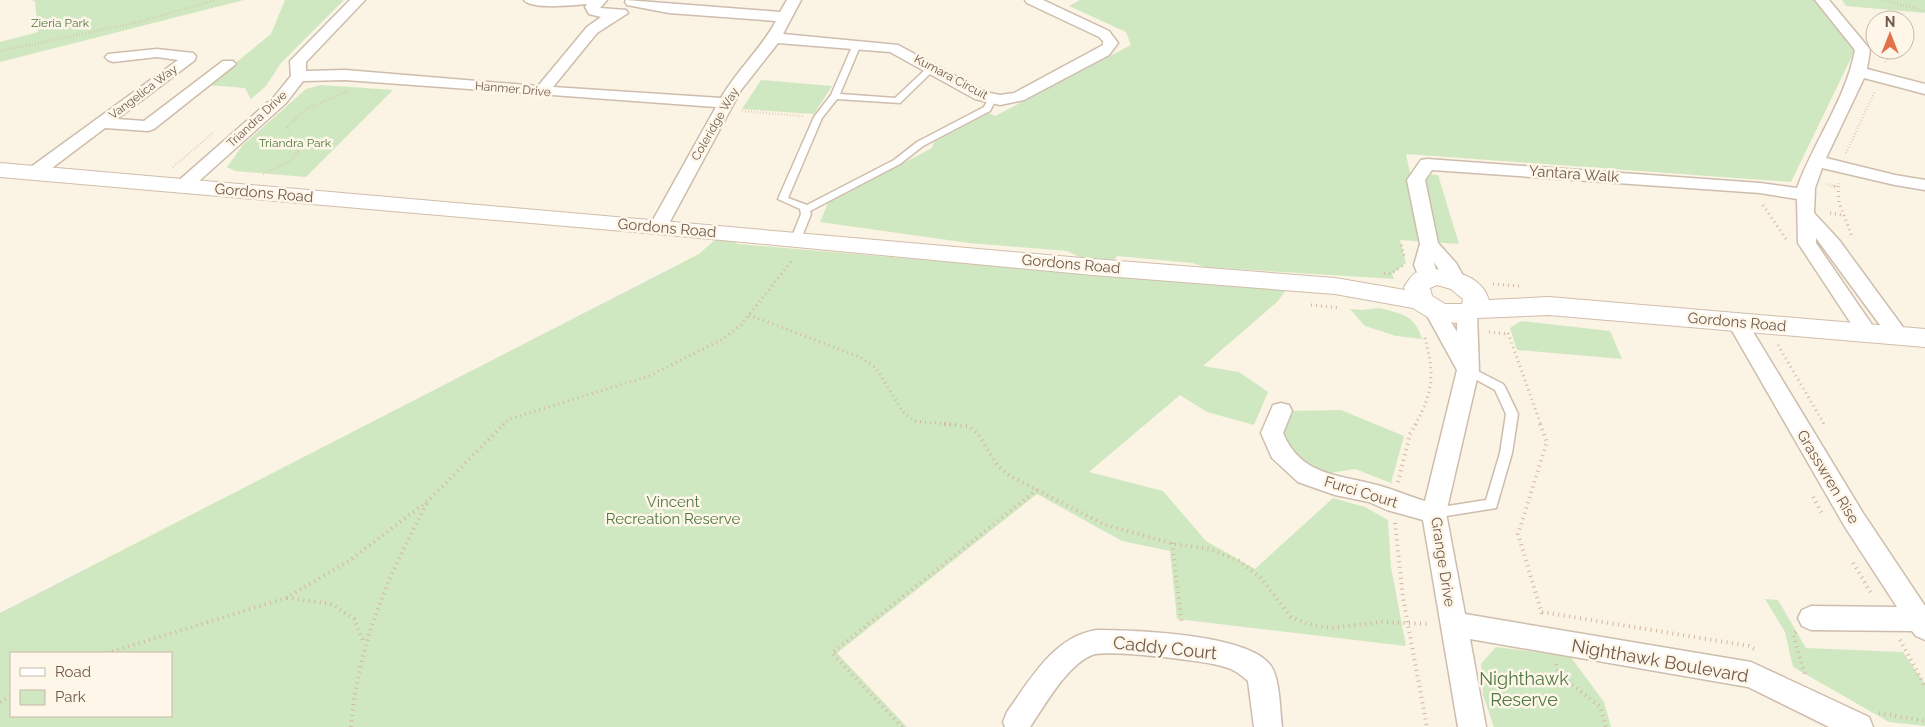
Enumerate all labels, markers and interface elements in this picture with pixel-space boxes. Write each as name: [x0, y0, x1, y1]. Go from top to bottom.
north arrow: [1865, 10, 1915, 60]
text: N: [1885, 14, 1895, 30]
park label: Zieria Park: [31, 16, 90, 30]
street label: Kumara Circuit: [912, 52, 990, 102]
street label: Vangelica Way: [106, 61, 180, 122]
street label: Hanmer Drive: [475, 79, 551, 99]
street label: Coleridge Way: [688, 85, 742, 163]
street label: Triandra Drive: [224, 88, 290, 150]
park label: Triandra Park: [259, 136, 332, 150]
street label: Yantara Walk: [1528, 162, 1620, 186]
street label: Gordons Road: [214, 180, 314, 206]
street label: Gordons Road: [617, 215, 717, 241]
street label: Gordons Road: [1021, 251, 1121, 277]
street label: Gordons Road: [1687, 309, 1787, 335]
street label: Grasswren Rise: [1793, 427, 1863, 527]
street label: Furci Court: [1322, 472, 1400, 512]
park label: Vincent Recreation Reserve: [606, 493, 740, 528]
street label: Grange Drive: [1427, 516, 1459, 608]
street label: Caddy Court: [1112, 632, 1218, 663]
street label: Nighthawk Boulevard: [1570, 635, 1750, 686]
legend: [10, 652, 172, 717]
text: Road: [55, 663, 91, 681]
park label: Nighthawk Reserve: [1479, 668, 1569, 710]
text: Park: [55, 688, 86, 706]

